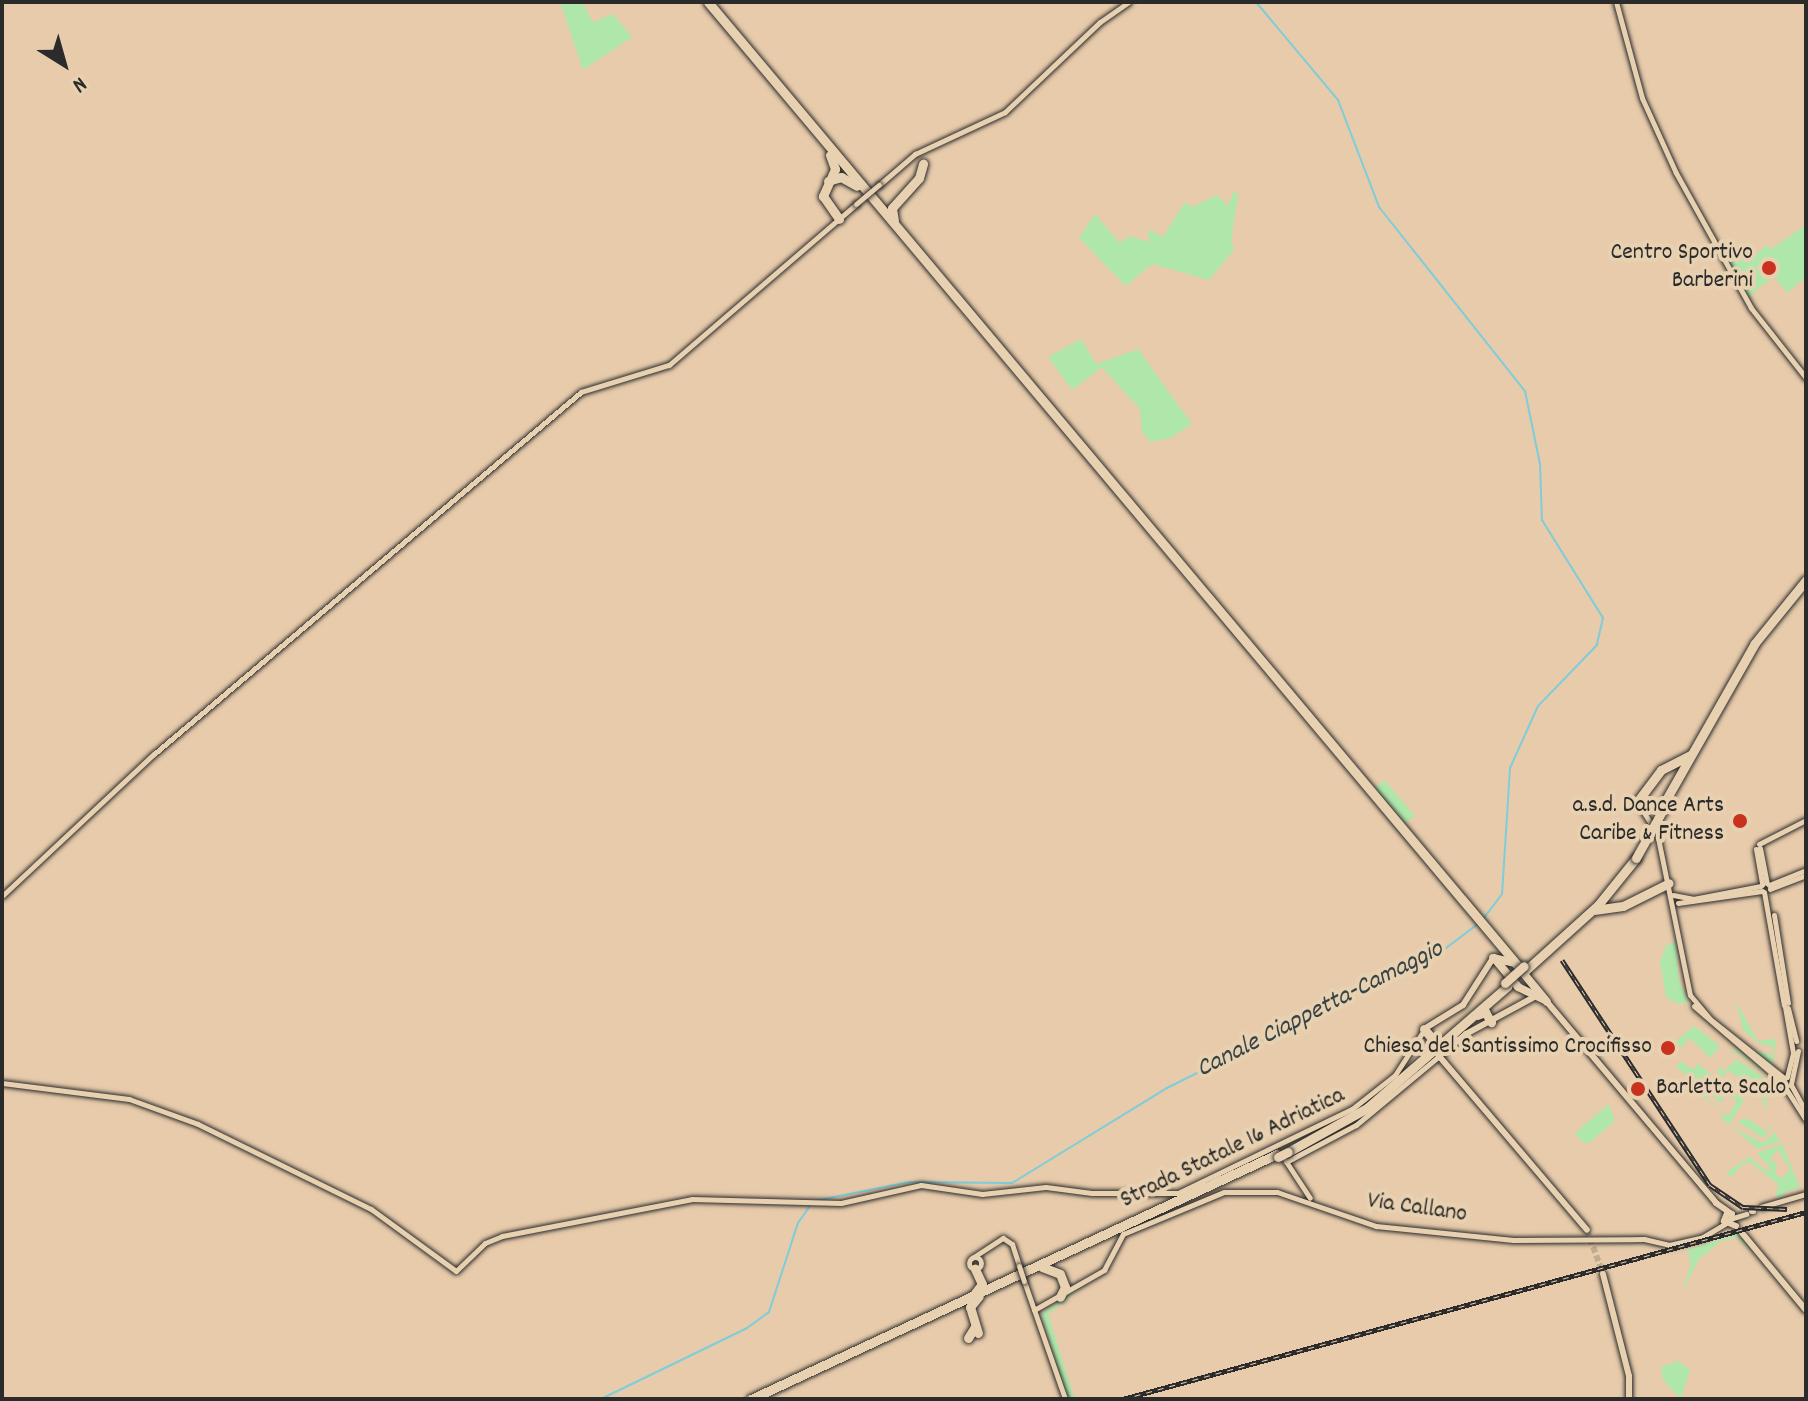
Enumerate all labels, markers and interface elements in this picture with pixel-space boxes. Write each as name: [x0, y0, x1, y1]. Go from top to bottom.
north arrow: [24, 24, 104, 104]
text: N: [65, 68, 92, 99]
place label: Centro Sportivo Barberini: [1610, 240, 1753, 296]
marker: Centro Sportivo Barberini: [1760, 259, 1778, 277]
place label: a.s.d. Dance Arts Caribe & Fitness: [1573, 793, 1724, 849]
marker: a.s.d. Dance Arts Caribe & Fitness: [1731, 812, 1749, 830]
water label: Canale Ciappetta-Camaggio: [1192, 934, 1448, 1086]
place label: Chiesa del Santissimo Crocifisso: [1363, 1034, 1652, 1062]
marker: Chiesa del Santissimo Crocifisso: [1659, 1039, 1677, 1057]
place label: Barletta Scalo: [1656, 1075, 1786, 1103]
marker: Barletta Scalo: [1627, 1078, 1649, 1100]
street label: Strada Statale 16 Adriatica: [1116, 1082, 1350, 1216]
street label: Via Callano: [1365, 1188, 1469, 1230]

